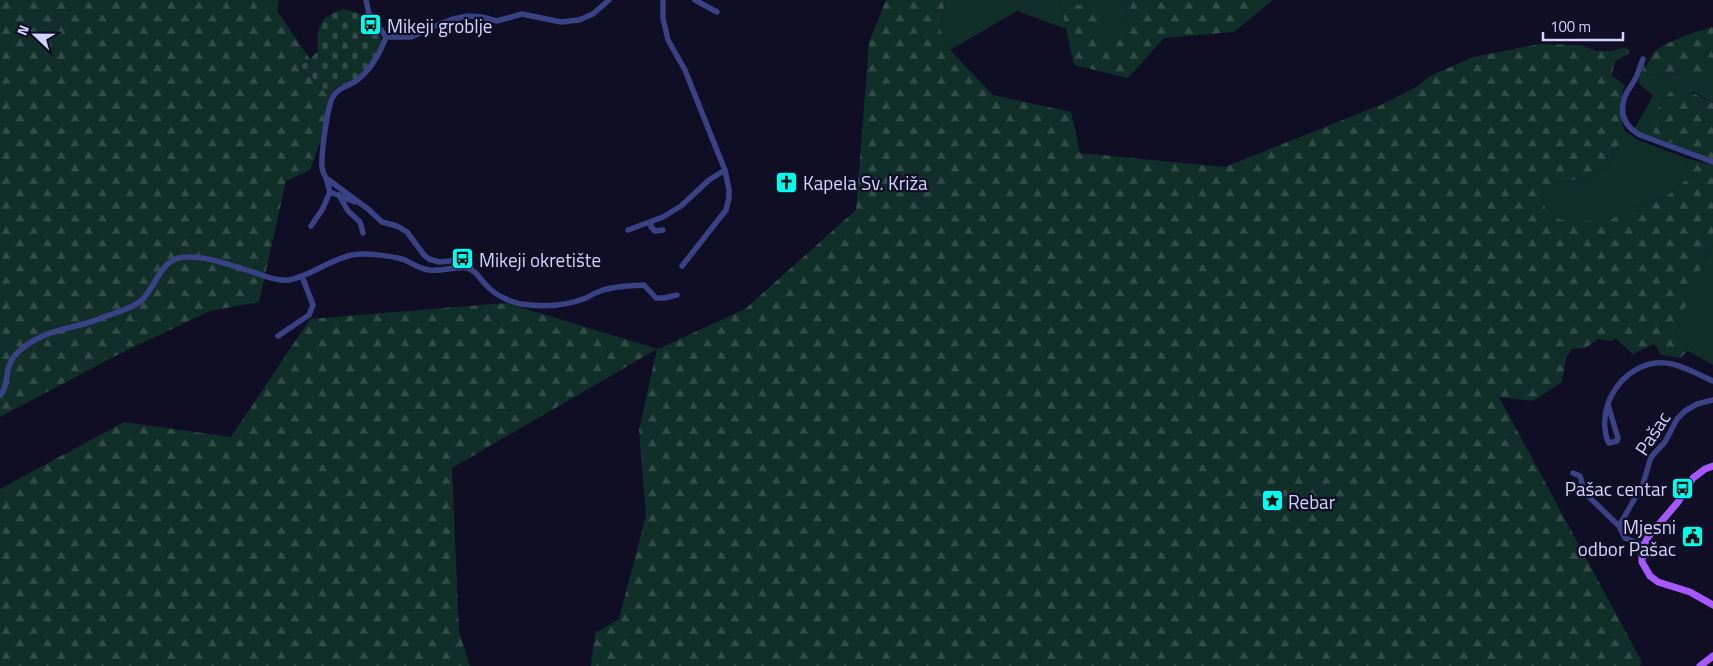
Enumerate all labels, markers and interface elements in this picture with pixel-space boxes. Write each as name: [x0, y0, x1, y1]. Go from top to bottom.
north arrow: [10, 10, 60, 60]
scale bar: [1543, 10, 1623, 42]
place label: Mikeji groblje: [387, 11, 492, 40]
bus stop icon: Mikeji groblje: [359, 13, 383, 37]
text: 100 m: [1550, 15, 1591, 38]
text: N: [11, 22, 34, 38]
place label: Kapela Sv. Križa: [803, 168, 928, 197]
church icon: Kapela Sv. Križa: [775, 170, 799, 194]
place label: Mikeji okretište: [479, 245, 601, 274]
bus stop icon: Mikeji okretište: [451, 247, 475, 271]
street label: Pašac: [1627, 405, 1677, 461]
place label: Pašac centar: [1565, 474, 1667, 503]
bus stop icon: Pašac centar: [1671, 476, 1695, 500]
place label: Rebar: [1288, 487, 1336, 516]
place icon: Rebar: [1260, 489, 1284, 513]
place label: Mjesni odbor Pašac: [1578, 512, 1676, 563]
public building icon: Mjesni odbor Pašac: [1680, 525, 1704, 549]

